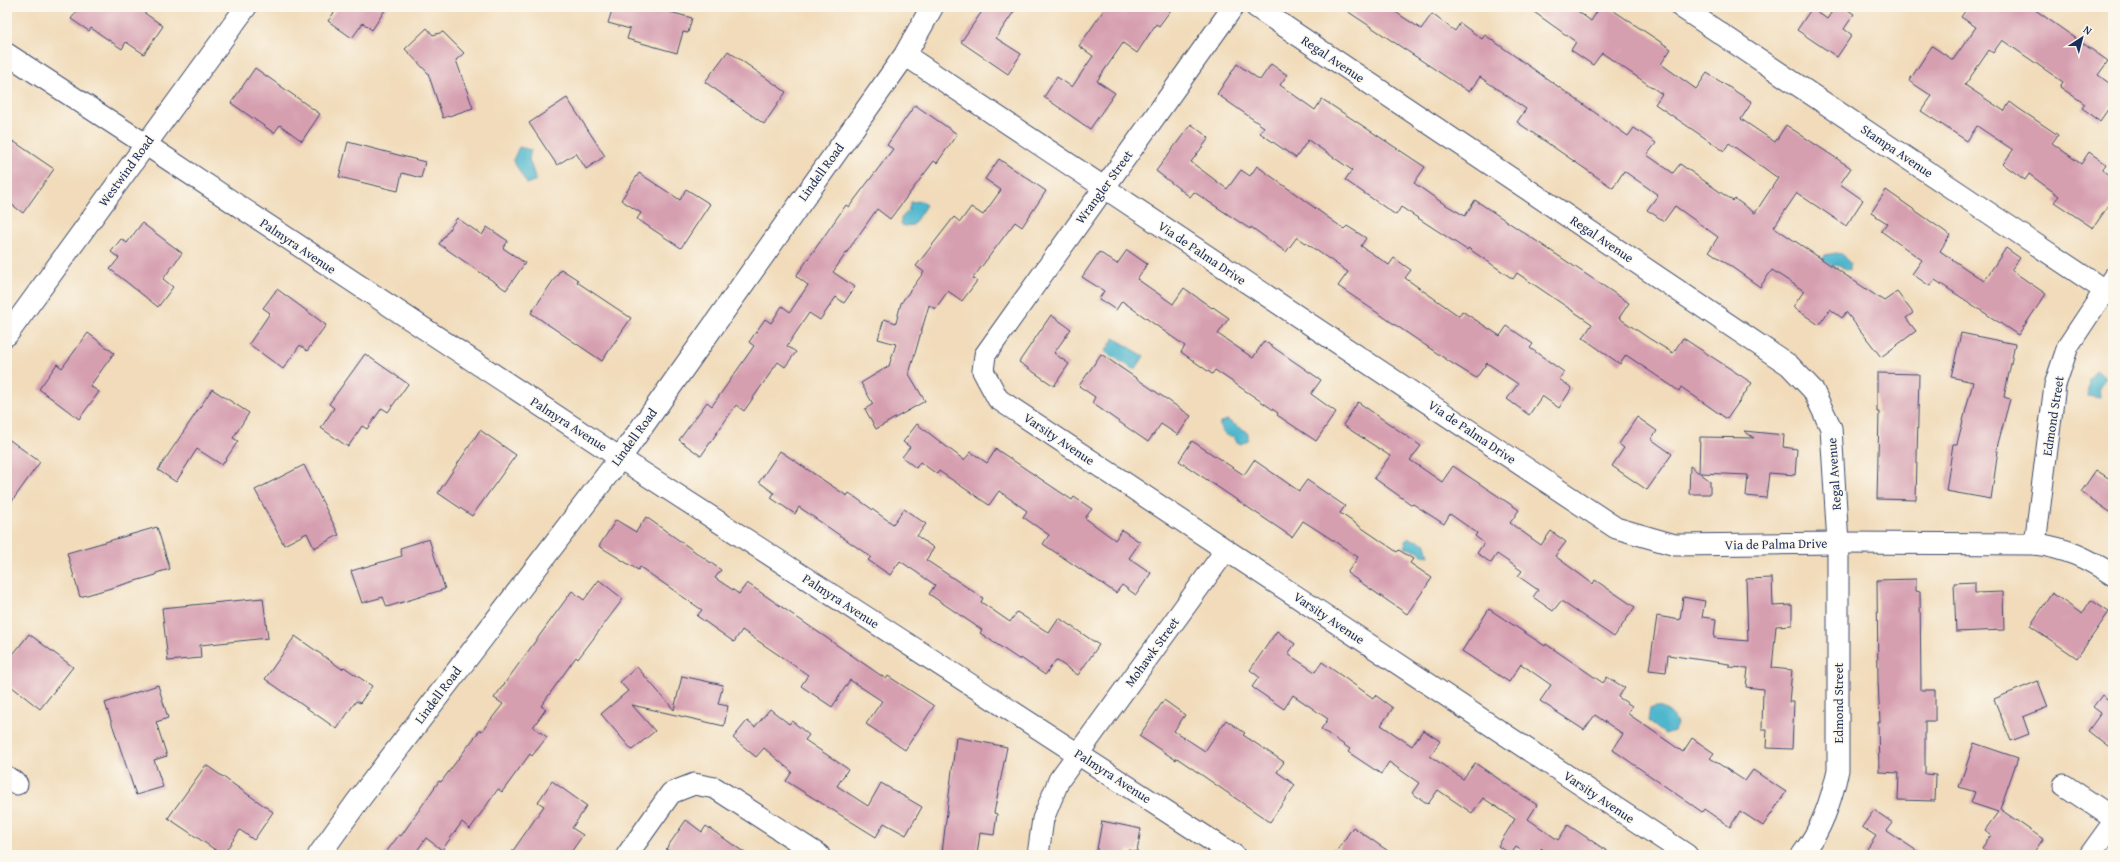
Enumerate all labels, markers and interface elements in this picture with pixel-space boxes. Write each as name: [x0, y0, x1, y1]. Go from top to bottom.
north arrow: [2062, 18, 2102, 58]
text: N: [2080, 21, 2096, 39]
street label: Regal Avenue: [1298, 31, 1368, 87]
street label: Stampa Avenue: [1857, 120, 1937, 182]
street label: Westwind Road: [94, 132, 158, 210]
street label: Lindell Road: [793, 139, 849, 205]
street label: Wrangler Street: [1071, 146, 1138, 228]
street label: Regal Avenue: [1567, 211, 1637, 267]
street label: Palmyra Avenue: [256, 214, 340, 278]
street label: Via de Palma Drive: [1154, 216, 1250, 290]
street label: Edmond Street: [2037, 374, 2069, 457]
street label: Palmyra Avenue: [527, 392, 611, 456]
street label: Via de Palma Drive: [1424, 395, 1520, 469]
street label: Lindell Road: [606, 404, 662, 470]
street label: Varsity Avenue: [1020, 408, 1098, 470]
street label: Regal Avenue: [1822, 437, 1846, 511]
street label: Via de Palma Drive: [1725, 534, 1827, 554]
street label: Palmyra Avenue: [799, 569, 883, 633]
street label: Varsity Avenue: [1290, 587, 1368, 649]
street label: Mohawk Street: [1120, 613, 1184, 691]
street label: Lindell Road: [410, 662, 466, 728]
street label: Edmond Street: [1829, 662, 1848, 743]
street label: Palmyra Avenue: [1071, 744, 1155, 808]
street label: Varsity Avenue: [1560, 766, 1638, 828]

